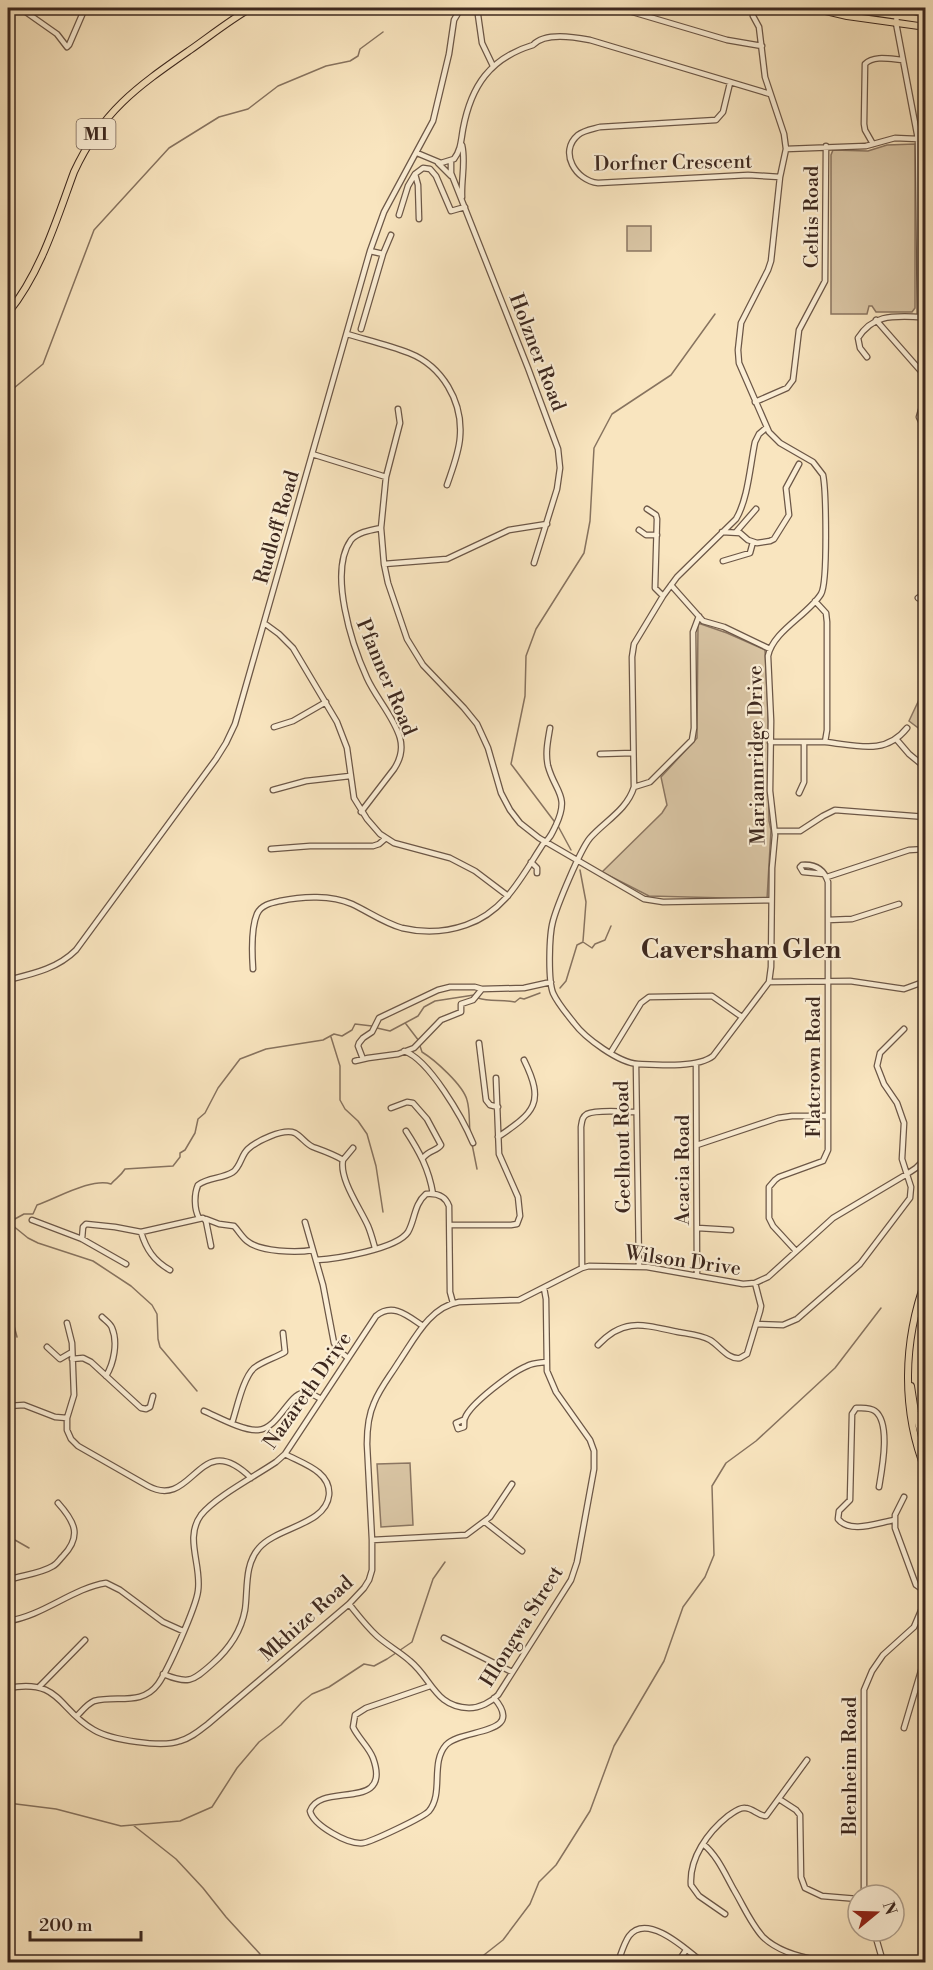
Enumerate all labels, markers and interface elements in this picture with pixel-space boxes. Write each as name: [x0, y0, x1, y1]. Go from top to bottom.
road number: M1: [76, 119, 116, 149]
street label: Dorfner Crescent: [594, 150, 752, 177]
street label: Celtis Road: [800, 165, 825, 268]
street label: Holzner Road: [503, 290, 571, 415]
street label: Rudloff Road: [249, 467, 306, 587]
street label: Pfanner Road: [350, 616, 422, 740]
street label: Mariannridge Drive: [743, 665, 772, 845]
district label: Caversham Glen: [641, 934, 841, 966]
street label: Flatcrown Road: [802, 996, 827, 1138]
street label: Geelhout Road: [610, 1080, 637, 1214]
street label: Acacia Road: [671, 1114, 696, 1226]
street label: Wilson Drive: [622, 1241, 742, 1282]
street label: Nazareth Drive: [259, 1327, 358, 1454]
street label: Hlongwa Street: [475, 1562, 569, 1692]
street label: Mkhize Road: [255, 1570, 359, 1667]
street label: Blenheim Road: [838, 1696, 863, 1836]
north arrow: [846, 1883, 906, 1943]
text: N: [878, 1899, 901, 1918]
scale bar: [30, 1904, 141, 1942]
text: 200 m: [39, 1914, 93, 1937]

